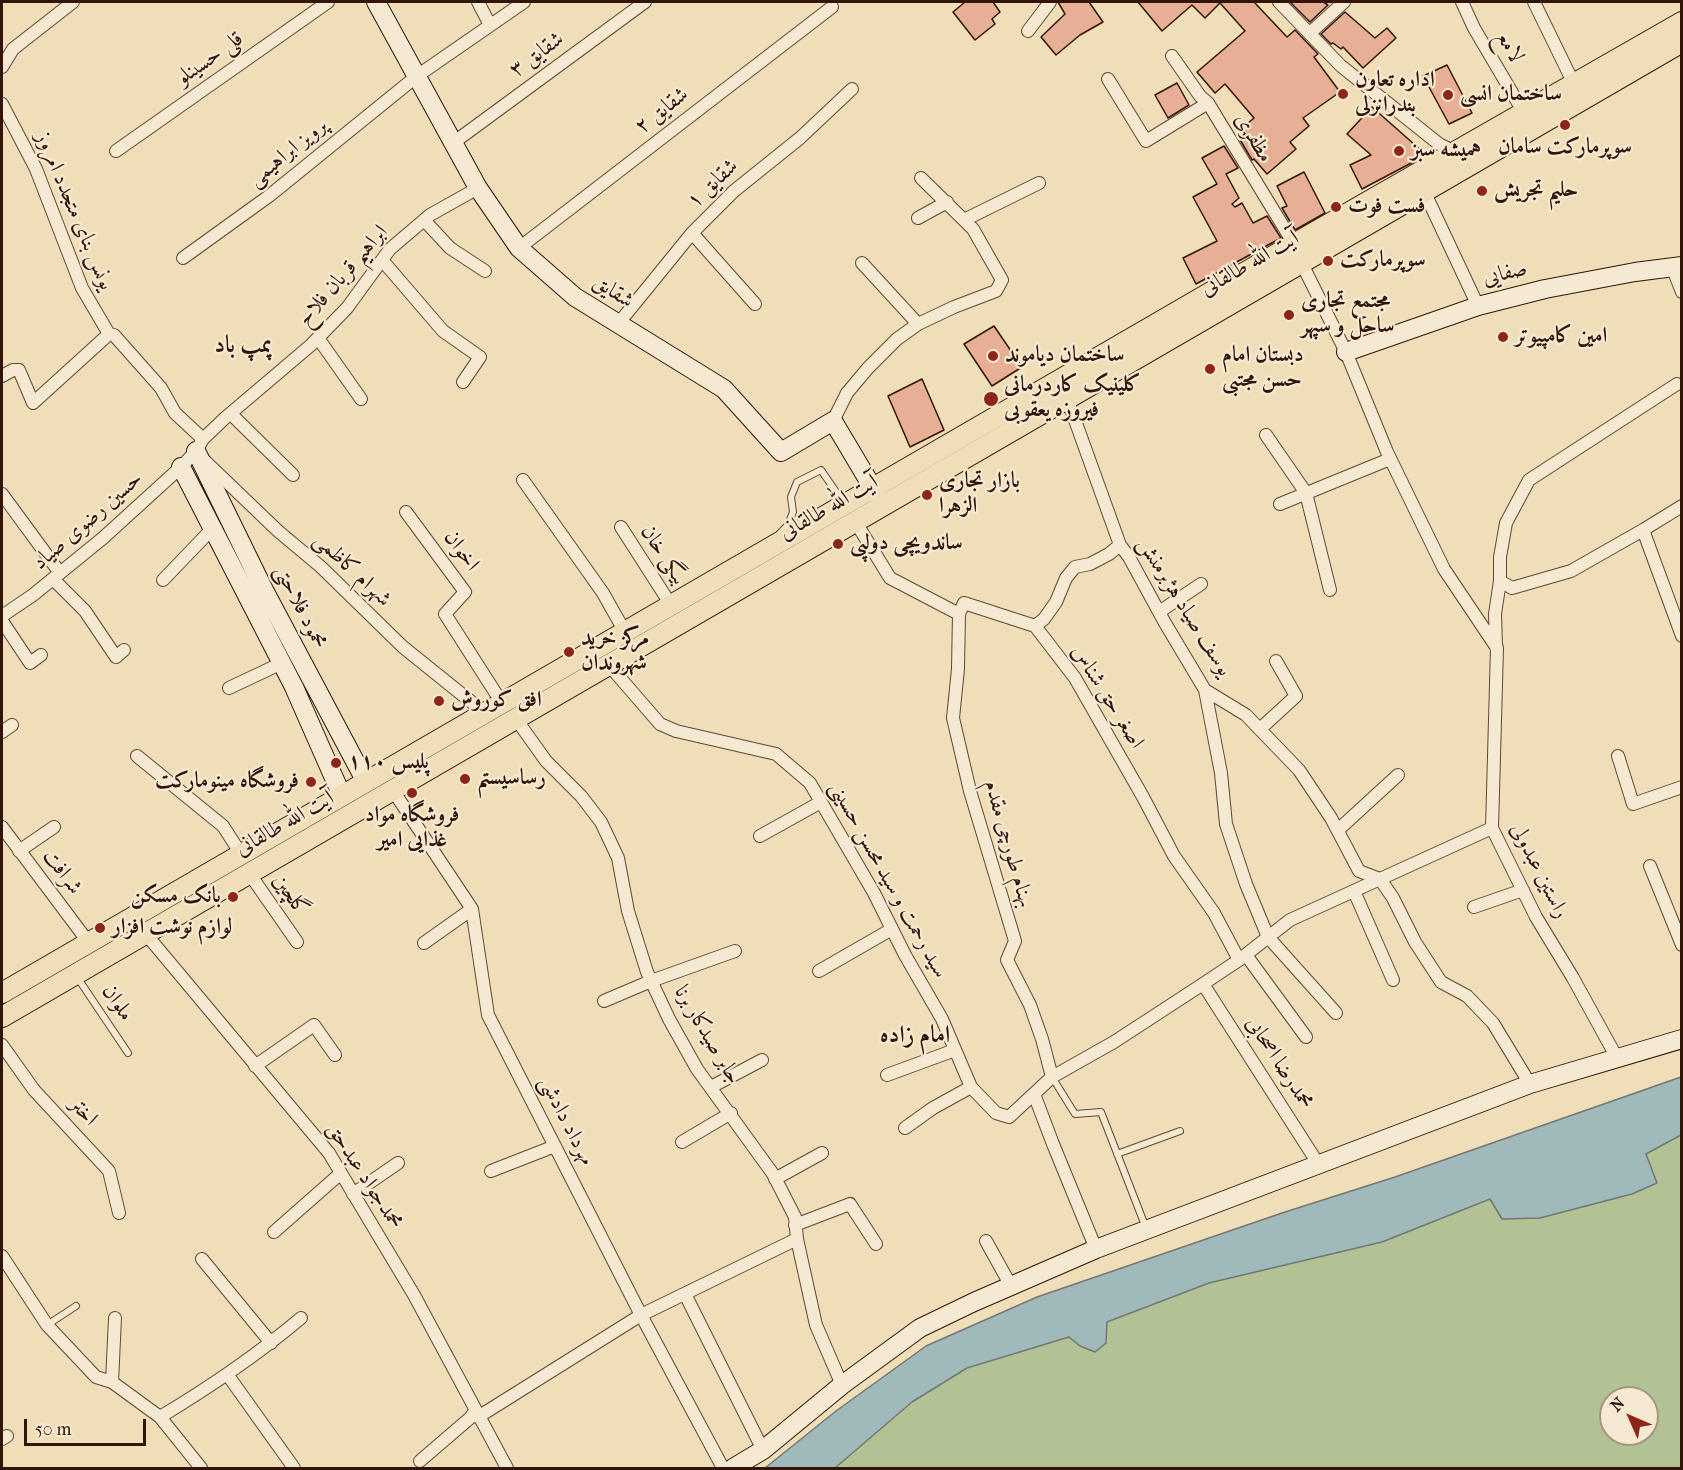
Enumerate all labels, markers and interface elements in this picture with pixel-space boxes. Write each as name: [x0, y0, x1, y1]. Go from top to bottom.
street label: قلی حسینلو: [171, 26, 249, 92]
street label: شقایق ۳: [505, 26, 569, 84]
street label: لامع: [1489, 26, 1529, 68]
place label: اداره تعاون بندرانزلی: [1355, 68, 1435, 119]
street label: شقایق ۲: [630, 82, 694, 140]
place label: ساختمان انسی: [1460, 82, 1562, 108]
marker: اداره تعاون بندرانزلی: [1336, 87, 1350, 101]
marker: ساختمان انسی: [1441, 88, 1455, 102]
street label: مظفری: [1228, 108, 1278, 168]
street label: پرویز ابراهیمی: [243, 113, 333, 193]
marker: سوپرمارکت سامان: [1558, 118, 1572, 132]
street label: یونس بنای متجدد امروز: [29, 128, 119, 294]
place label: سوپرمارکت سامان: [1498, 135, 1632, 161]
place label: همیشه سبز: [1411, 138, 1481, 164]
marker: همیشه سبز: [1392, 144, 1406, 158]
street label: شقایق ۱: [682, 154, 744, 214]
place label: حلیم تجریش: [1494, 178, 1578, 204]
marker: حلیم تجریش: [1475, 184, 1489, 198]
place label: فست فوت: [1348, 194, 1426, 220]
marker: فست فوت: [1329, 200, 1343, 214]
street label: ابراهیم قربان فلاح: [292, 220, 394, 332]
street label: آیت الله طالقانی: [1196, 225, 1304, 303]
place label: سوپرمارکت: [1340, 248, 1426, 274]
marker: سوپرمارکت: [1321, 254, 1335, 268]
street label: صفایی: [1480, 256, 1530, 292]
street label: شقایق: [588, 269, 638, 315]
place label: مجتمع تجاری ساحل و سپهر: [1301, 289, 1394, 340]
marker: مجتمع تجاری ساحل و سپهر: [1282, 308, 1296, 322]
place label: امین کامپیوتر: [1515, 324, 1607, 350]
marker: امین کامپیوتر: [1496, 330, 1510, 344]
district label: پمپ باد: [214, 332, 272, 360]
place label: ساختمان دیاموند: [1005, 343, 1124, 369]
place label: دبستان امام حسن مجتبی: [1222, 343, 1304, 394]
marker: ساختمان دیاموند: [986, 349, 1000, 363]
marker: دبستان امام حسن مجتبی: [1203, 362, 1217, 376]
place label: کلینیک کاردرمانی فیروزه یعقوبی: [1004, 373, 1141, 424]
marker: کلینیک کاردرمانی فیروزه یعقوبی: [982, 390, 1000, 408]
street label: حسین رضوی صیاد: [28, 466, 148, 576]
street label: آیت الله طالقانی: [775, 469, 883, 547]
place label: بازار تجاری الزهرا: [939, 469, 1020, 520]
marker: بازار تجاری الزهرا: [920, 488, 934, 502]
street label: بیگی خان: [634, 520, 692, 590]
street label: اخوان: [437, 525, 485, 577]
street label: شهرام کاظمی: [307, 527, 397, 613]
place label: ساندویچی دولپی: [850, 531, 963, 557]
street label: یوسف صیاد هژبرمنش: [1131, 533, 1237, 681]
marker: ساندویچی دولپی: [831, 537, 845, 551]
street label: محمود فلاحتی: [268, 561, 332, 653]
place label: مرکز خرید شهروندان: [581, 626, 649, 678]
street label: اصغر حق شناس: [1065, 640, 1149, 754]
marker: مرکز خرید شهروندان: [562, 645, 576, 659]
place label: افق کوروش: [451, 688, 542, 714]
marker: افق کوروش: [432, 694, 446, 708]
place label: پلیس ۱۱۰: [348, 750, 429, 776]
marker: پلیس ۱۱۰: [329, 756, 343, 770]
place label: رساسیستم: [477, 766, 546, 792]
place label: فروشگاه مینومارکت: [155, 769, 299, 795]
marker: رساسیستم: [458, 772, 472, 786]
marker: فروشگاه مینومارکت: [304, 775, 318, 789]
street label: سید رحمت و سید محسن حسینی: [823, 777, 953, 983]
street label: بهنام طورچی مقدم: [977, 777, 1039, 911]
street label: آیت الله طالقانی: [231, 785, 339, 863]
marker: فروشگاه مواد غذایی امیر: [405, 786, 419, 800]
place label: فروشگاه مواد غذایی امیر: [365, 803, 459, 854]
street label: راستین عبدولی: [1504, 819, 1574, 923]
street label: شرافت: [36, 844, 88, 900]
street label: گلچین: [266, 869, 314, 921]
place label: بانک مسکن: [130, 884, 221, 910]
marker: بانک مسکن: [226, 890, 240, 904]
place label: لوازم نوشت افزار: [112, 915, 232, 941]
marker: لوازم نوشت افزار: [93, 921, 107, 935]
street label: ملوان: [95, 980, 139, 1026]
street label: جابر صیدکار برنا: [667, 981, 747, 1089]
street label: محمدرضا اصحابی: [1239, 1012, 1319, 1114]
district label: امام زاده: [880, 1022, 950, 1050]
street label: مهرداد دادشی: [532, 1072, 600, 1170]
street label: اختر: [63, 1092, 103, 1132]
street label: محمدجواد عبدحق: [320, 1118, 408, 1234]
north arrow: [1599, 1386, 1659, 1446]
text: N: [1606, 1393, 1628, 1415]
scale bar: [27, 1407, 148, 1445]
text: 50 m: [35, 1419, 71, 1440]

